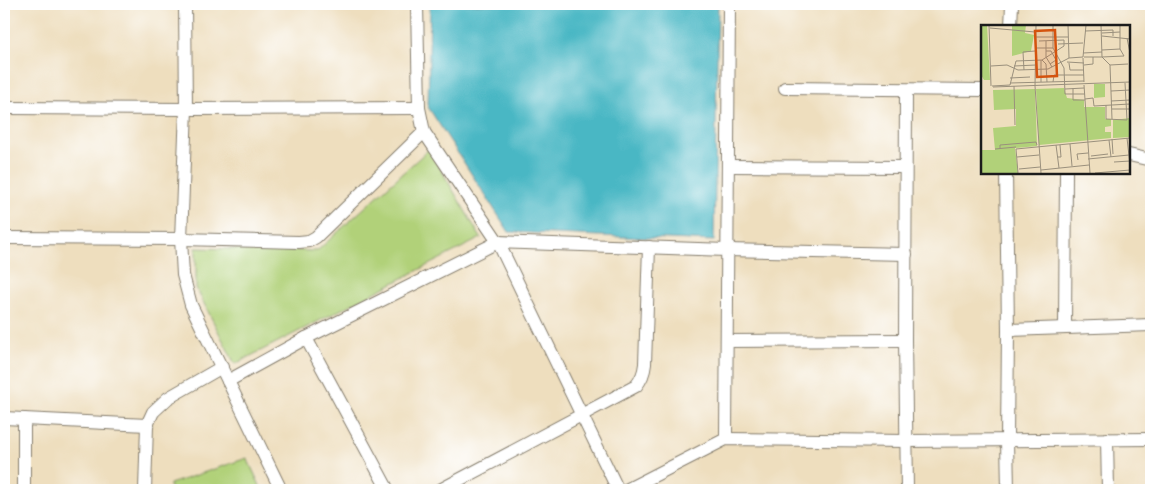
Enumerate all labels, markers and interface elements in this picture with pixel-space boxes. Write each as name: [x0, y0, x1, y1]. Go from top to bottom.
inset map: [981, 25, 1130, 174]

